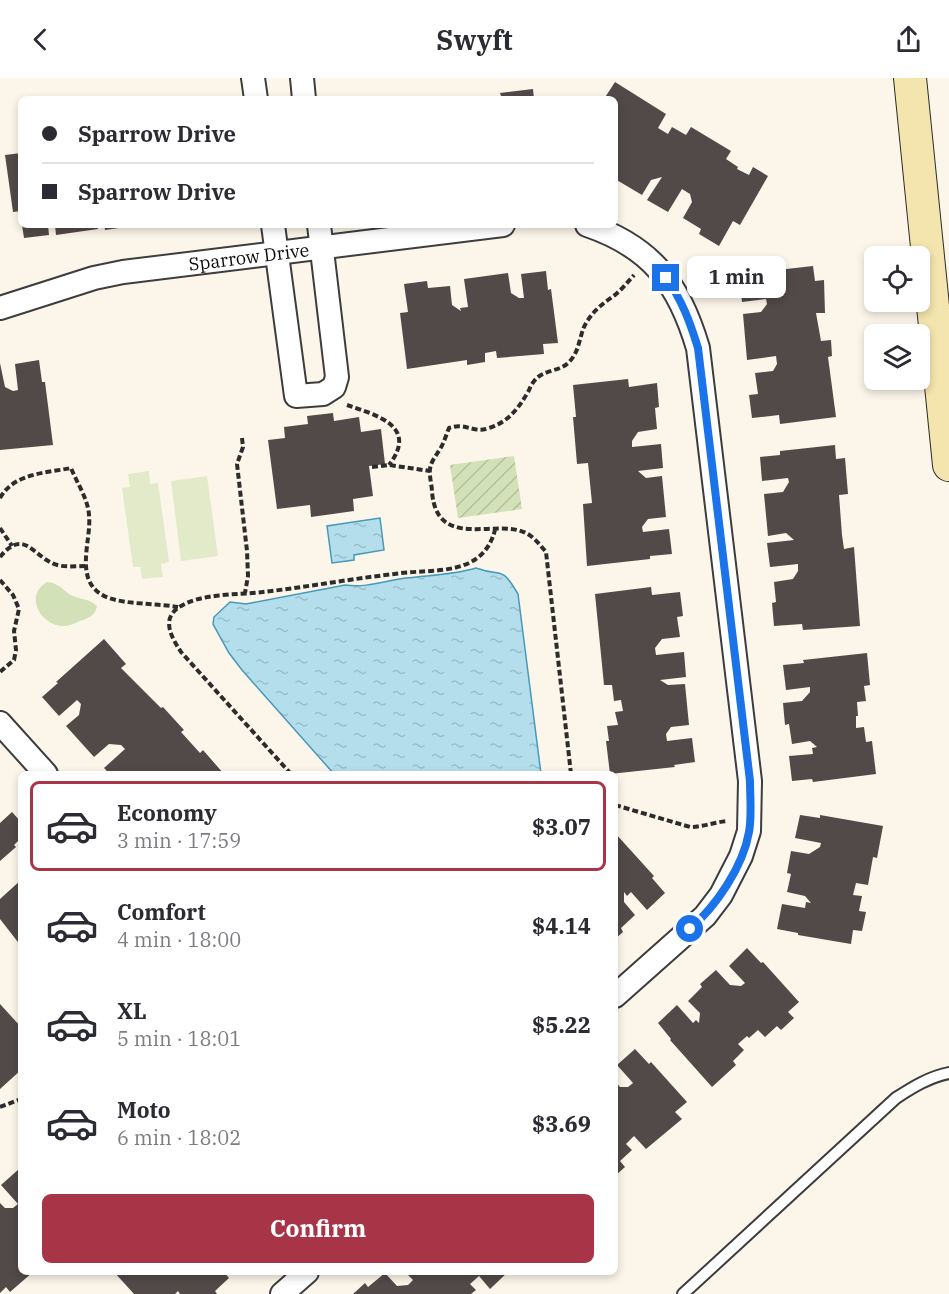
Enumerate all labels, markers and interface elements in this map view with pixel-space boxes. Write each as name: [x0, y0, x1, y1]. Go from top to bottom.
text: Swyft: [436, 22, 513, 57]
icon: back: [24, 23, 57, 56]
icon: share: [892, 23, 925, 56]
text: Sparrow Drive: [78, 119, 236, 148]
text: Sparrow Drive: [78, 177, 236, 206]
street label: Sparrow Drive: [187, 238, 310, 275]
map controls: [864, 246, 930, 390]
button: locate: [864, 246, 930, 312]
callout: 1 min: [687, 257, 786, 299]
text: 1 min: [709, 263, 765, 290]
route end: [652, 264, 679, 291]
button: layers: [864, 324, 930, 390]
text: Economy: [117, 798, 217, 827]
icon: car: [45, 799, 99, 853]
text: $3.07: [532, 812, 591, 841]
text: 3 min · 17:59: [117, 827, 241, 854]
text: Comfort: [117, 897, 206, 926]
icon: car: [45, 898, 99, 952]
text: $4.14: [532, 911, 591, 940]
route start: [676, 915, 703, 942]
text: 4 min · 18:00: [117, 926, 241, 953]
text: XL: [117, 996, 147, 1025]
icon: car: [45, 997, 99, 1051]
text: $5.22: [532, 1010, 591, 1039]
text: 5 min · 18:01: [117, 1025, 241, 1052]
text: Moto: [117, 1095, 171, 1124]
icon: car: [45, 1096, 99, 1150]
text: $3.69: [532, 1109, 591, 1138]
text: 6 min · 18:02: [117, 1124, 241, 1151]
button: Confirm: [42, 1194, 594, 1263]

